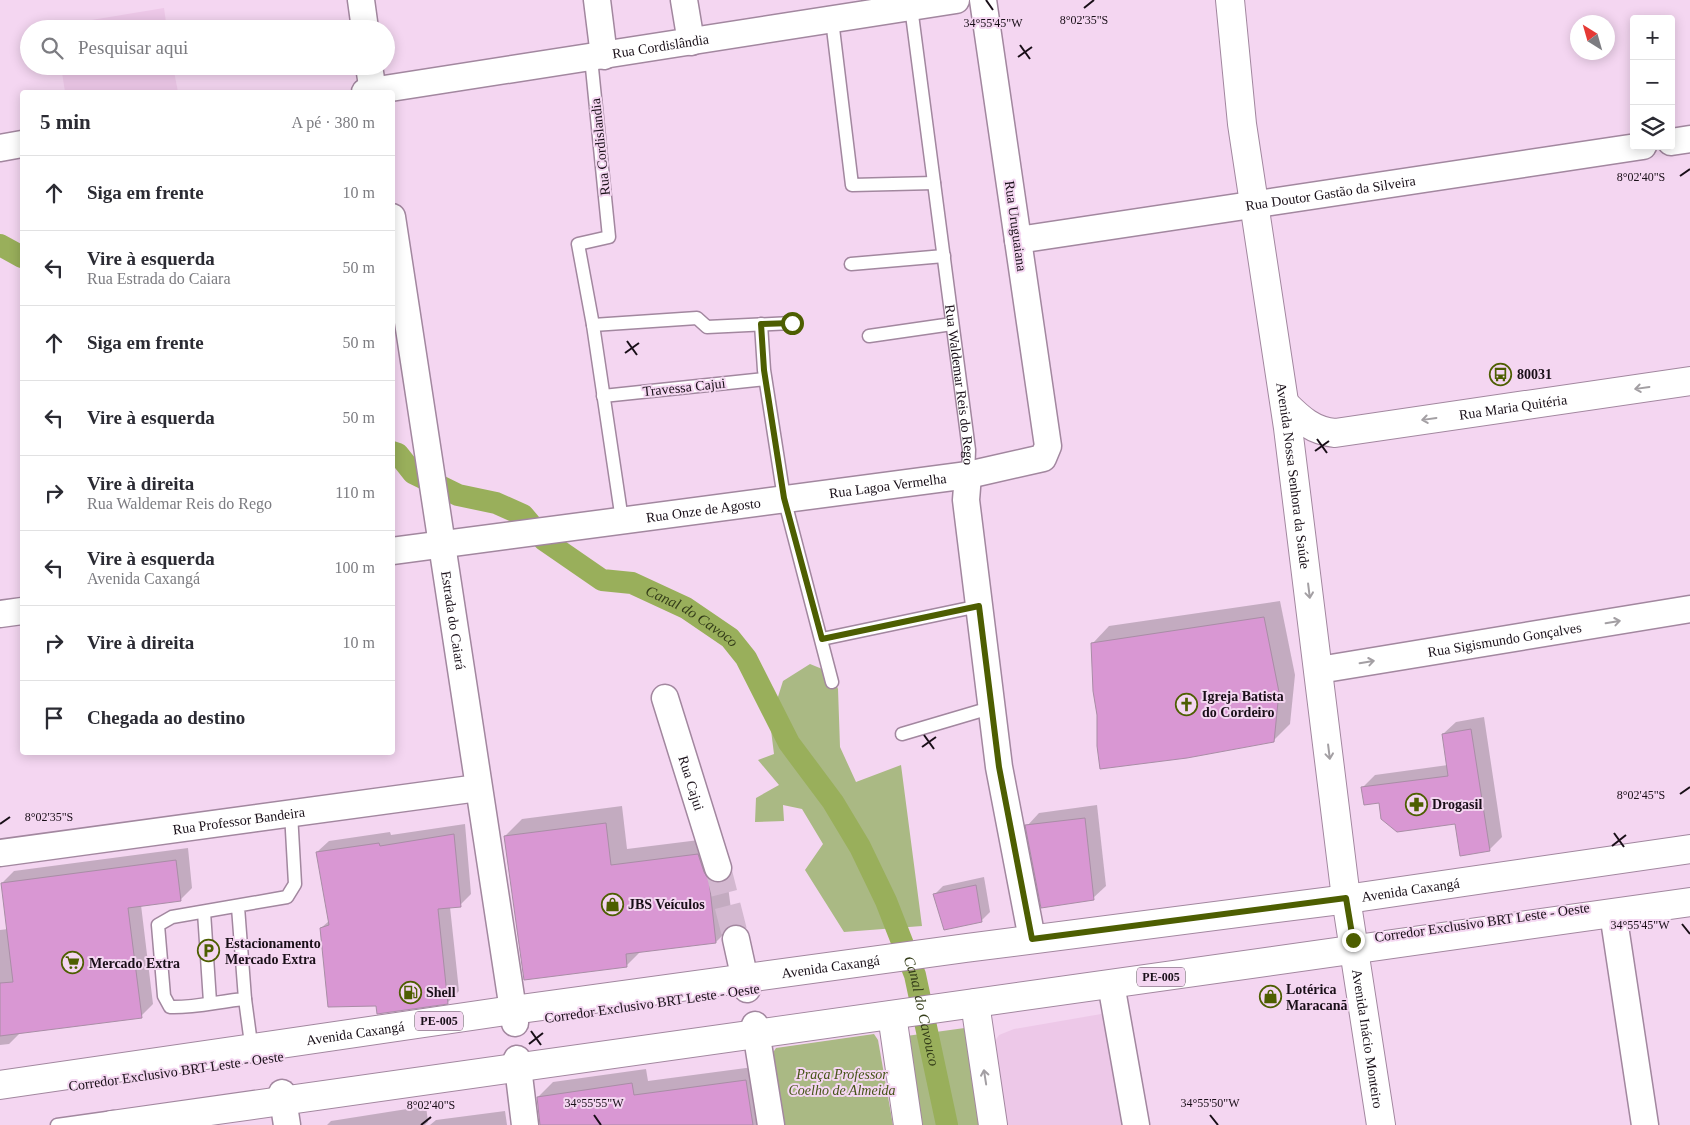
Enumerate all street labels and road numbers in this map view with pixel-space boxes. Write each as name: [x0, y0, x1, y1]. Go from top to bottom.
street label: Rua Cordislândia: [611, 31, 711, 61]
street label: Rua Cordislandia: [588, 97, 613, 196]
street label: Rua Doutor Gastão da Silveira: [1244, 173, 1417, 214]
street label: Rua Uruguaiana: [1002, 180, 1029, 273]
street label: Rua Waldemar Reis do Rego: [942, 304, 976, 465]
street label: Travessa Cajui: [642, 376, 726, 399]
street label: Avenida Nossa Senhora da Saúde: [1273, 381, 1312, 570]
street label: Rua Maria Quitéria: [1458, 392, 1569, 423]
street label: Rua Lagoa Vermelha: [828, 471, 948, 501]
street label: Rua Onze de Agosto: [645, 495, 762, 525]
street label: Estrada do Caiará: [438, 570, 468, 672]
street label: Rua Sigismundo Gonçalves: [1427, 620, 1583, 660]
street label: Rua Cajui: [675, 754, 707, 812]
street label: Rua Professor Bandeira: [172, 805, 307, 837]
street label: Avenida Caxangá: [1361, 876, 1461, 905]
street label: Corredor Exclusivo BRT Leste - Oeste: [1374, 900, 1591, 945]
street label: Avenida Caxangá: [781, 953, 881, 981]
road number: PE-005: [1137, 968, 1185, 986]
street label: Avenida Inácio Monteiro: [1349, 968, 1385, 1109]
street label: Corredor Exclusivo BRT Leste - Oeste: [544, 981, 761, 1026]
road number: PE-005: [415, 1011, 463, 1030]
street label: Avenida Caxangá: [305, 1019, 406, 1048]
street label: Corredor Exclusivo BRT Leste - Oeste: [68, 1049, 285, 1094]

